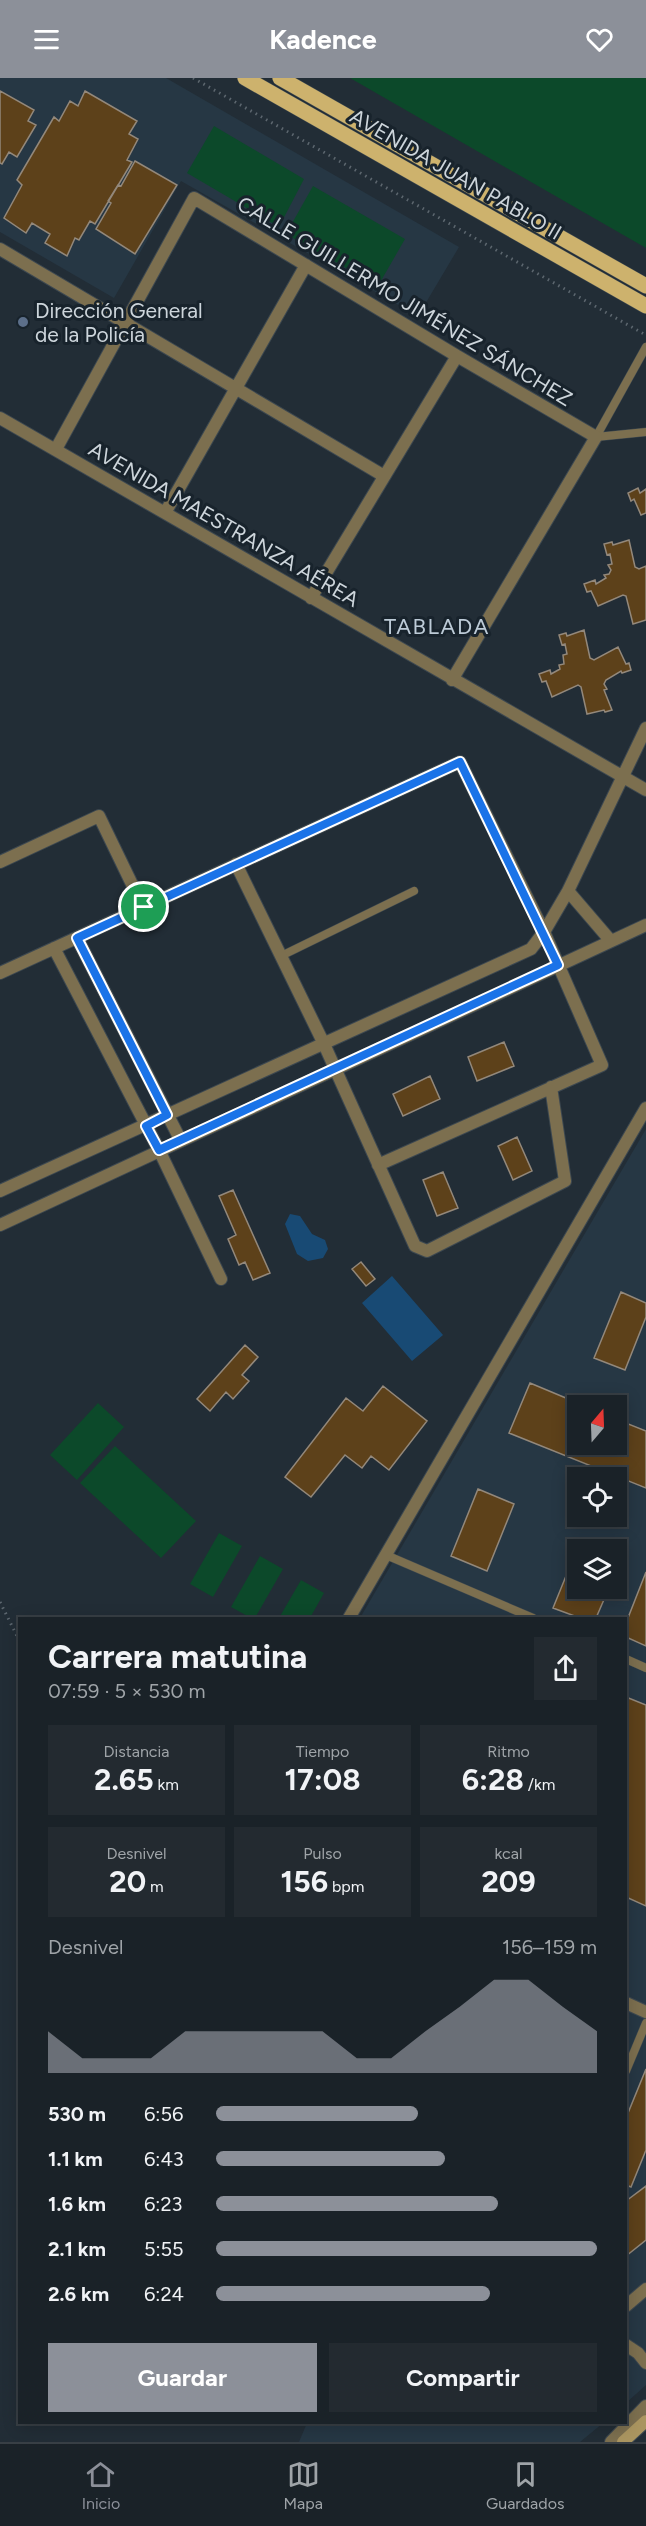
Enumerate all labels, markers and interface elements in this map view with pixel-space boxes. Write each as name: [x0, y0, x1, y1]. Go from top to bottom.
icon: menu: [30, 23, 63, 56]
text: Kadence: [269, 23, 377, 56]
icon: heart: [583, 23, 616, 56]
street label: AVENIDA JUAN PABLO II: [346, 103, 566, 245]
street label: CALLE GUILLERMO JIMÉNEZ SÁNCHEZ: [233, 191, 577, 411]
place label: Dirección General de la Policía: [35, 298, 203, 347]
marker: Dirección General de la Policía: [16, 315, 30, 329]
street label: AVENIDA MAESTRANZA AÉREA: [84, 436, 364, 612]
district label: TABLADA: [384, 613, 490, 640]
pin: [118, 881, 169, 932]
icon: arrive: [127, 890, 160, 923]
north arrow: [567, 1395, 627, 1455]
map controls: [567, 1395, 627, 1599]
button: locate: [567, 1467, 627, 1527]
button: layers: [567, 1539, 627, 1599]
text: Carrera matutina: [48, 1637, 307, 1676]
button: share: [534, 1637, 597, 1700]
text: 07:59 · 5 × 530 m: [48, 1679, 205, 1703]
text: Distancia: [104, 1742, 169, 1761]
text: Tiempo: [296, 1742, 349, 1761]
text: Ritmo: [487, 1742, 530, 1761]
text: 2.65: [94, 1761, 154, 1798]
text: 17:08: [284, 1761, 361, 1798]
text: 6:28: [462, 1761, 524, 1798]
text: km: [154, 1775, 179, 1794]
text: /km: [524, 1775, 555, 1794]
text: Desnivel: [106, 1844, 167, 1863]
text: Pulso: [303, 1844, 342, 1863]
text: kcal: [495, 1844, 522, 1863]
text: 20: [109, 1863, 146, 1900]
text: 156: [281, 1863, 328, 1900]
text: 209: [481, 1863, 536, 1900]
text: m: [146, 1877, 164, 1896]
text: bpm: [328, 1877, 364, 1896]
text: Desnivel: [48, 1935, 123, 1959]
text: 156–159 m: [502, 1935, 597, 1959]
text: 530 m: [48, 2102, 106, 2126]
text: 6:56: [144, 2102, 183, 2126]
text: 1.1 km: [48, 2147, 103, 2171]
text: 6:43: [144, 2147, 184, 2171]
text: 1.6 km: [48, 2192, 106, 2216]
text: 6:23: [144, 2192, 182, 2216]
text: 2.1 km: [48, 2237, 106, 2261]
text: 5:55: [144, 2237, 184, 2261]
text: 2.6 km: [48, 2282, 109, 2306]
text: 6:24: [144, 2282, 184, 2306]
button: Guardar: [48, 2343, 317, 2412]
button: Compartir: [329, 2343, 597, 2412]
tab: Inicio: [82, 2458, 120, 2513]
tab: Mapa: [284, 2458, 323, 2513]
tab: Guardados: [486, 2458, 564, 2513]

